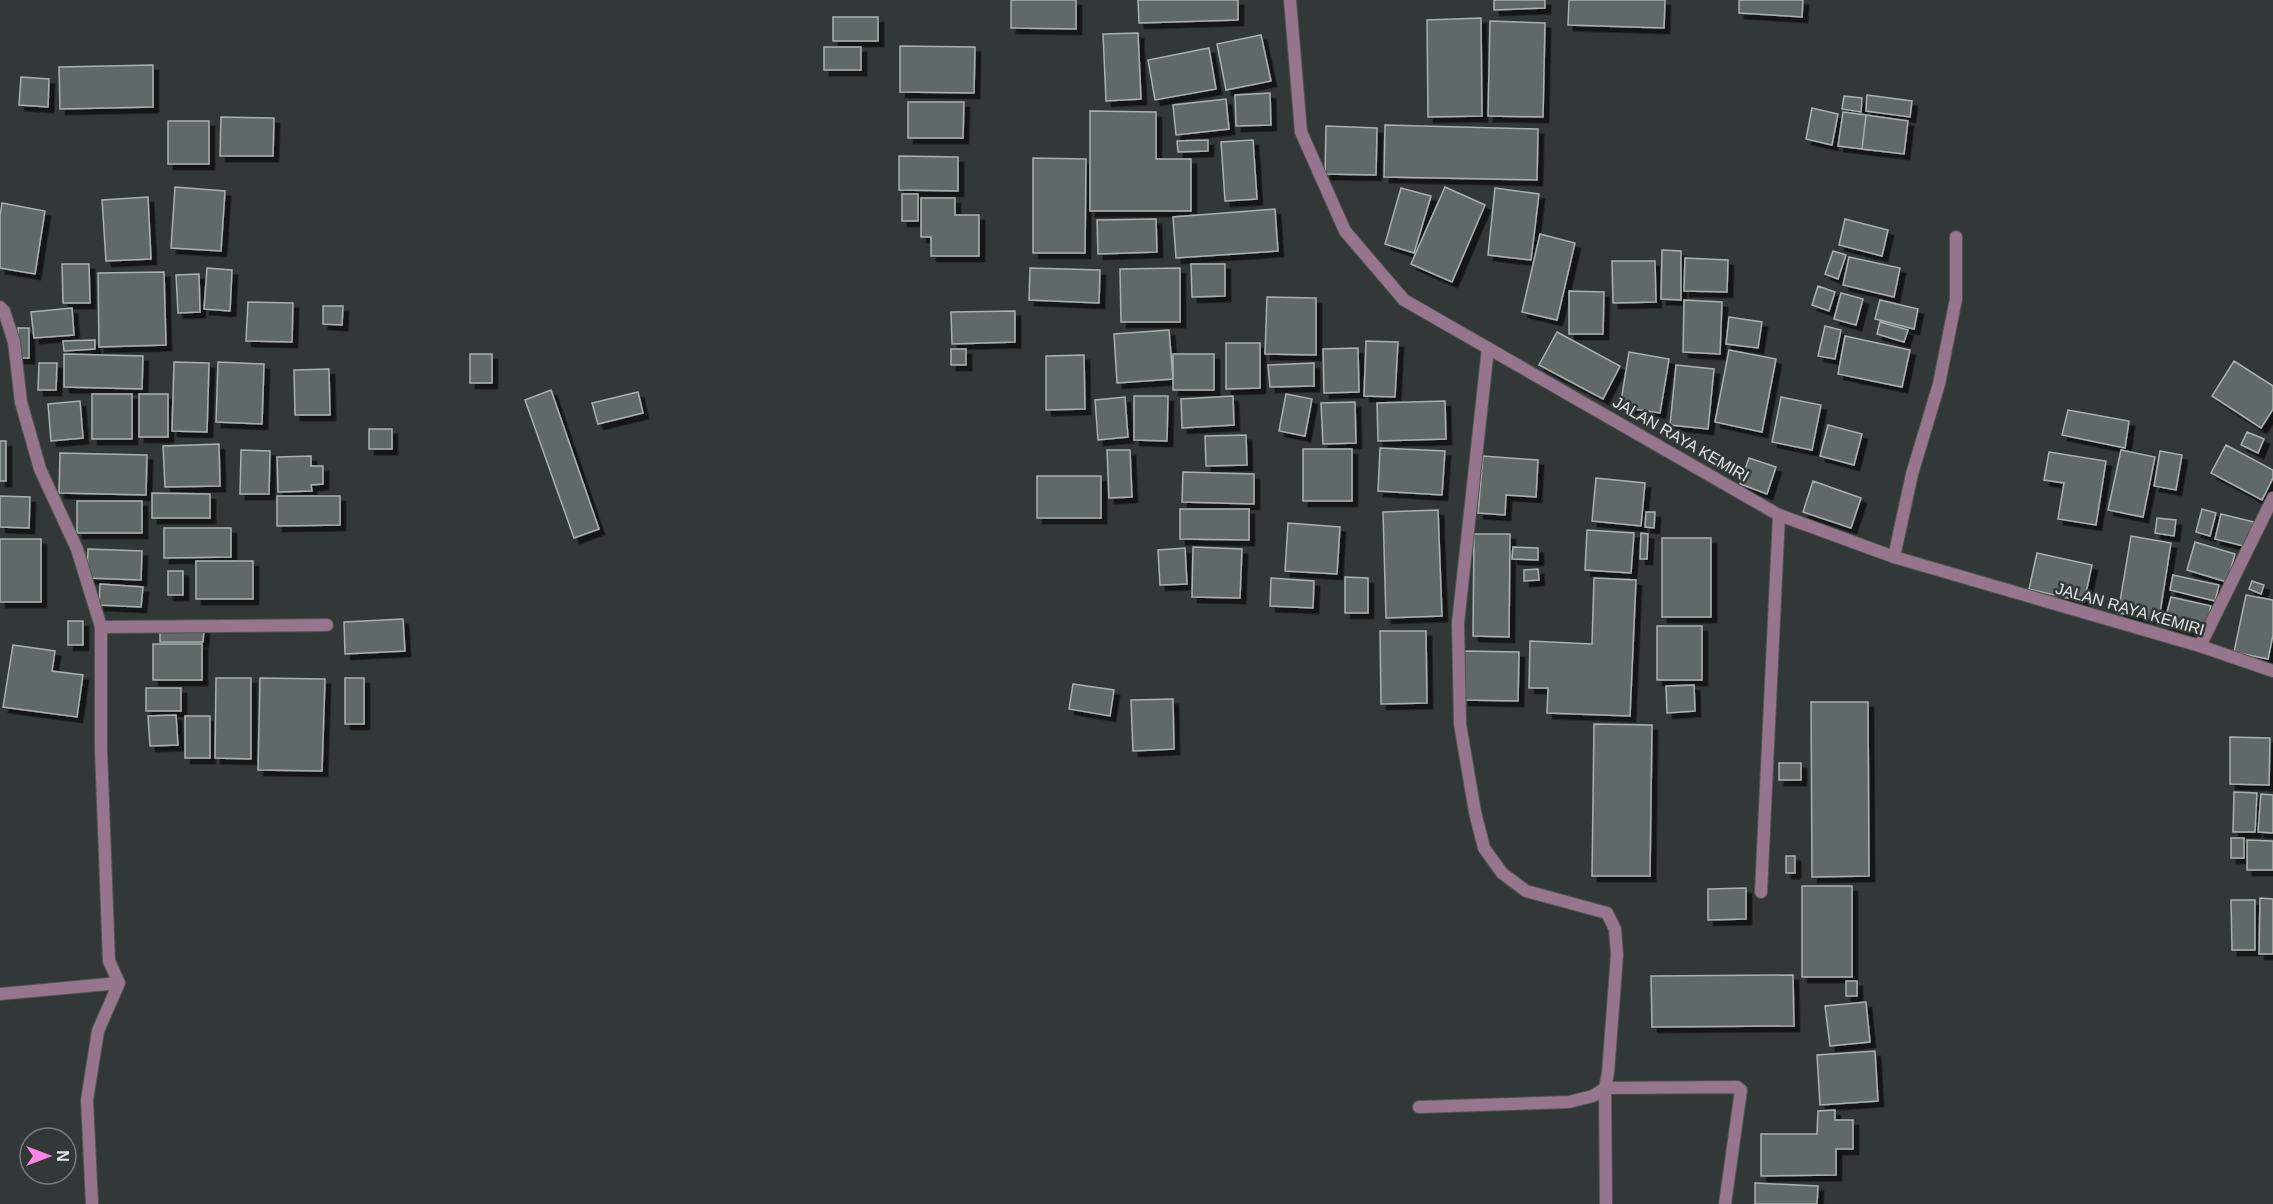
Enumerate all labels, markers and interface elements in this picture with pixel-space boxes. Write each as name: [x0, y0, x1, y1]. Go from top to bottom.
street label: JALAN RAYA KEMIRI: [1610, 393, 1752, 485]
street label: JALAN RAYA KEMIRI: [2054, 580, 2206, 638]
north arrow: [18, 1126, 78, 1186]
text: N: [54, 1150, 71, 1162]

